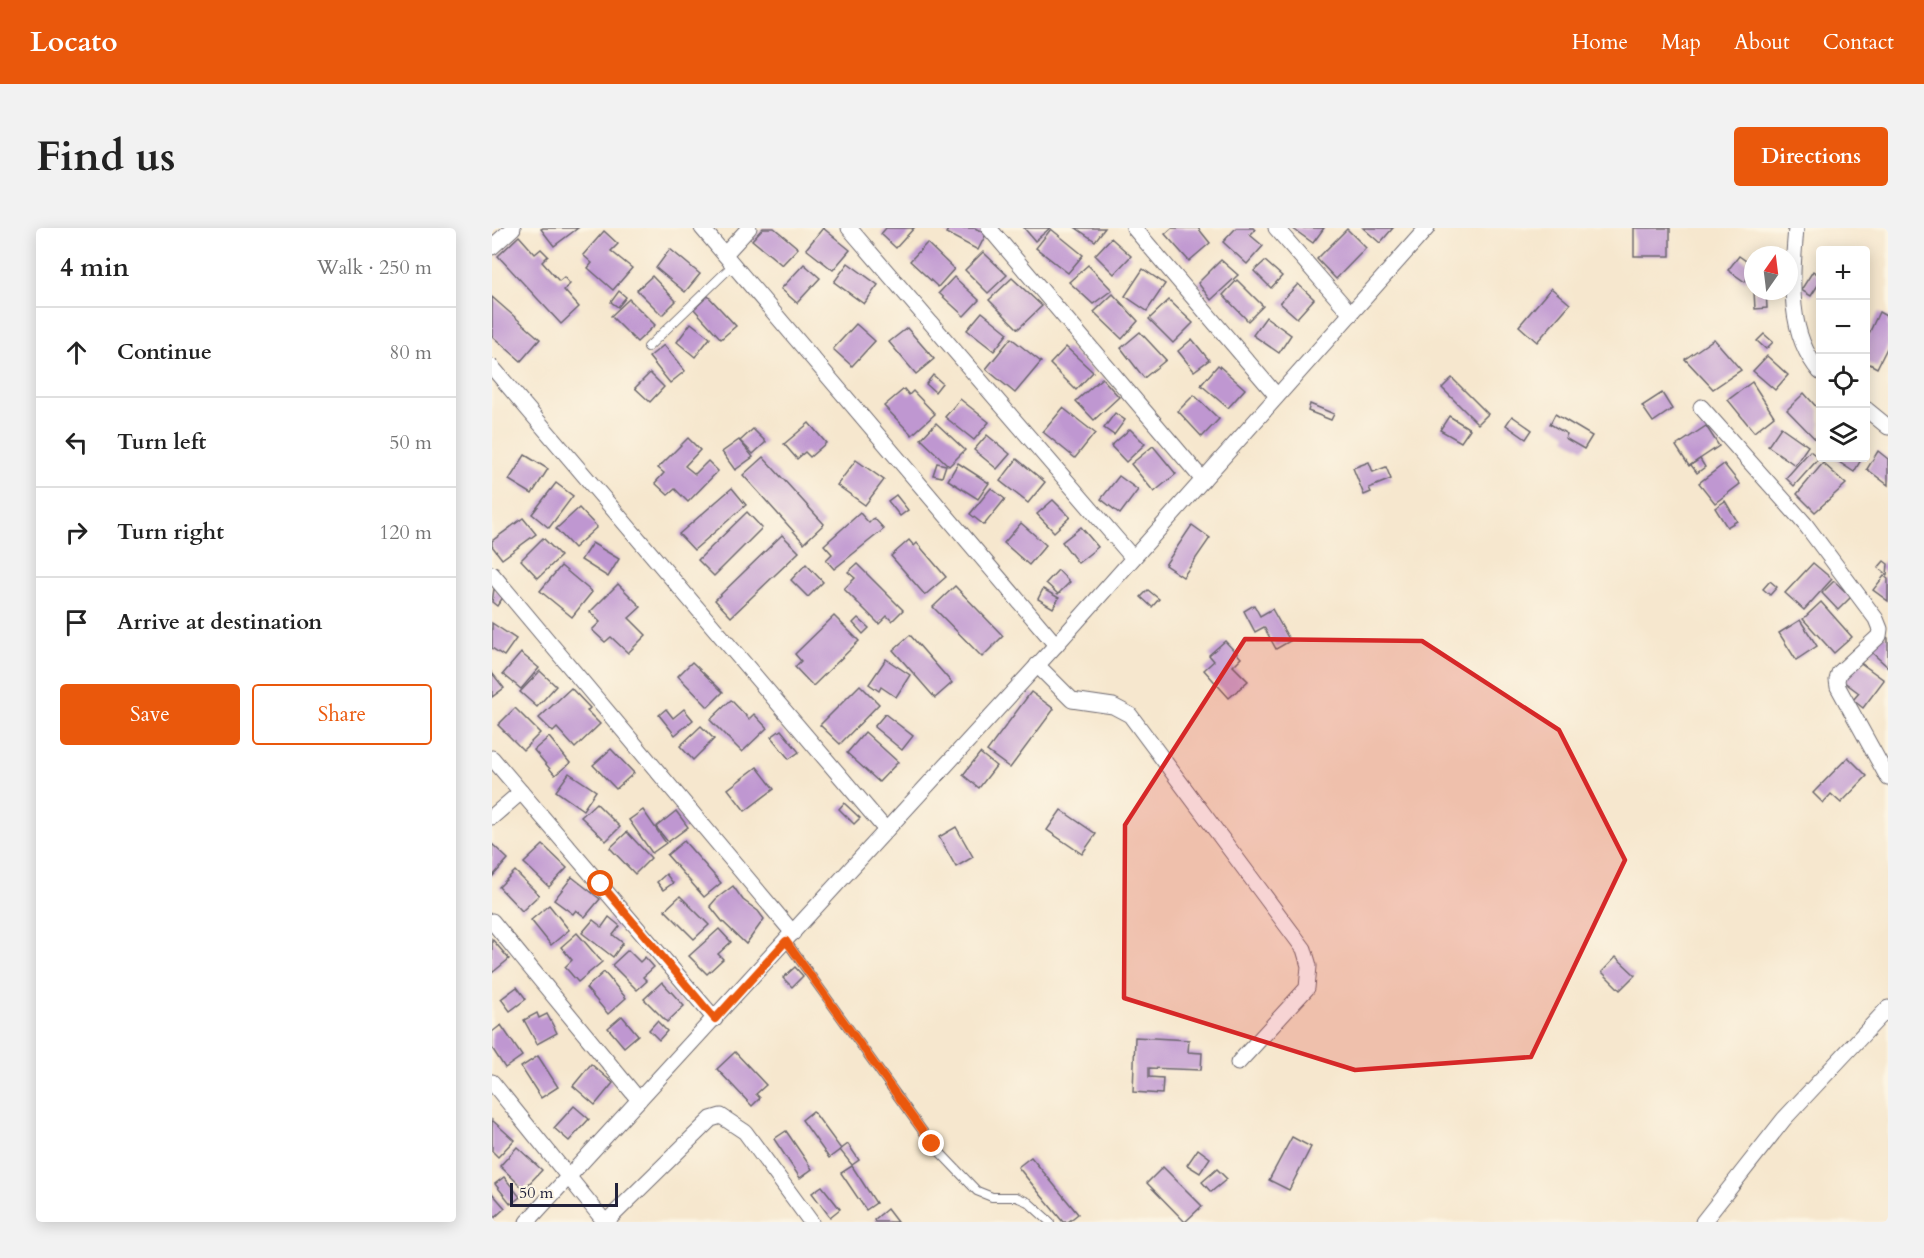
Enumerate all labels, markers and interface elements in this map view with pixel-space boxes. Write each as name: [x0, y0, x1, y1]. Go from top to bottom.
text: Locato: [30, 23, 118, 61]
text: Home: [1572, 28, 1628, 57]
text: Map: [1661, 28, 1701, 57]
text: About: [1734, 28, 1790, 57]
text: Contact: [1823, 28, 1894, 57]
button: Directions: [1734, 127, 1888, 186]
text: Find us: [36, 128, 176, 185]
north arrow: [1744, 246, 1798, 300]
map controls: [1816, 246, 1870, 462]
button: +: [1816, 246, 1870, 300]
text: 4 min: [60, 250, 129, 285]
text: Walk · 250 m: [317, 254, 432, 281]
button: −: [1816, 300, 1870, 354]
icon: ahead: [60, 336, 93, 369]
text: Continue: [117, 337, 212, 367]
text: 80 m: [389, 339, 432, 366]
button: locate: [1816, 354, 1870, 408]
button: layers: [1816, 408, 1870, 462]
icon: left: [60, 426, 93, 459]
text: Turn left: [117, 427, 206, 457]
text: 50 m: [389, 429, 432, 456]
icon: right: [60, 516, 93, 549]
text: Turn right: [117, 517, 224, 547]
text: 120 m: [379, 519, 432, 546]
icon: arrive: [60, 606, 93, 639]
text: Arrive at destination: [117, 607, 322, 637]
button: Save: [60, 684, 240, 745]
button: Share: [252, 684, 432, 745]
route start: [587, 870, 613, 896]
route end: [918, 1130, 944, 1156]
scale bar: [510, 1180, 618, 1208]
text: 50 m: [519, 1182, 553, 1204]

